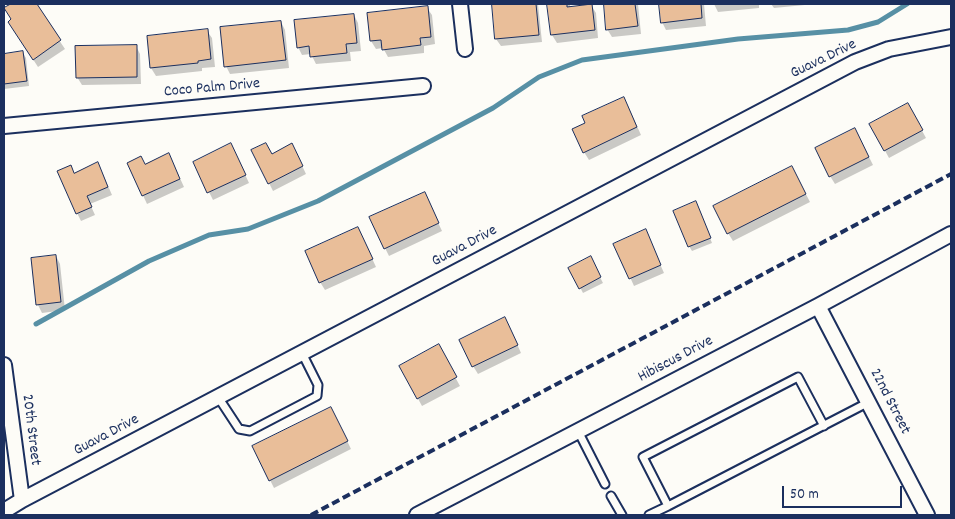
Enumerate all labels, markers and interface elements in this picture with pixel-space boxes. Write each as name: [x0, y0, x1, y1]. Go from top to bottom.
street label: Guava Drive: [788, 36, 860, 84]
street label: Coco Palm Drive: [163, 75, 261, 103]
street label: Guava Drive: [429, 222, 501, 272]
street label: Hibiscus Drive: [635, 332, 717, 388]
street label: 22nd Street: [864, 366, 914, 438]
street label: 20th Street: [16, 393, 44, 467]
street label: Guava Drive: [71, 411, 143, 461]
scale bar: [785, 476, 905, 508]
text: 50 m: [790, 484, 819, 506]

